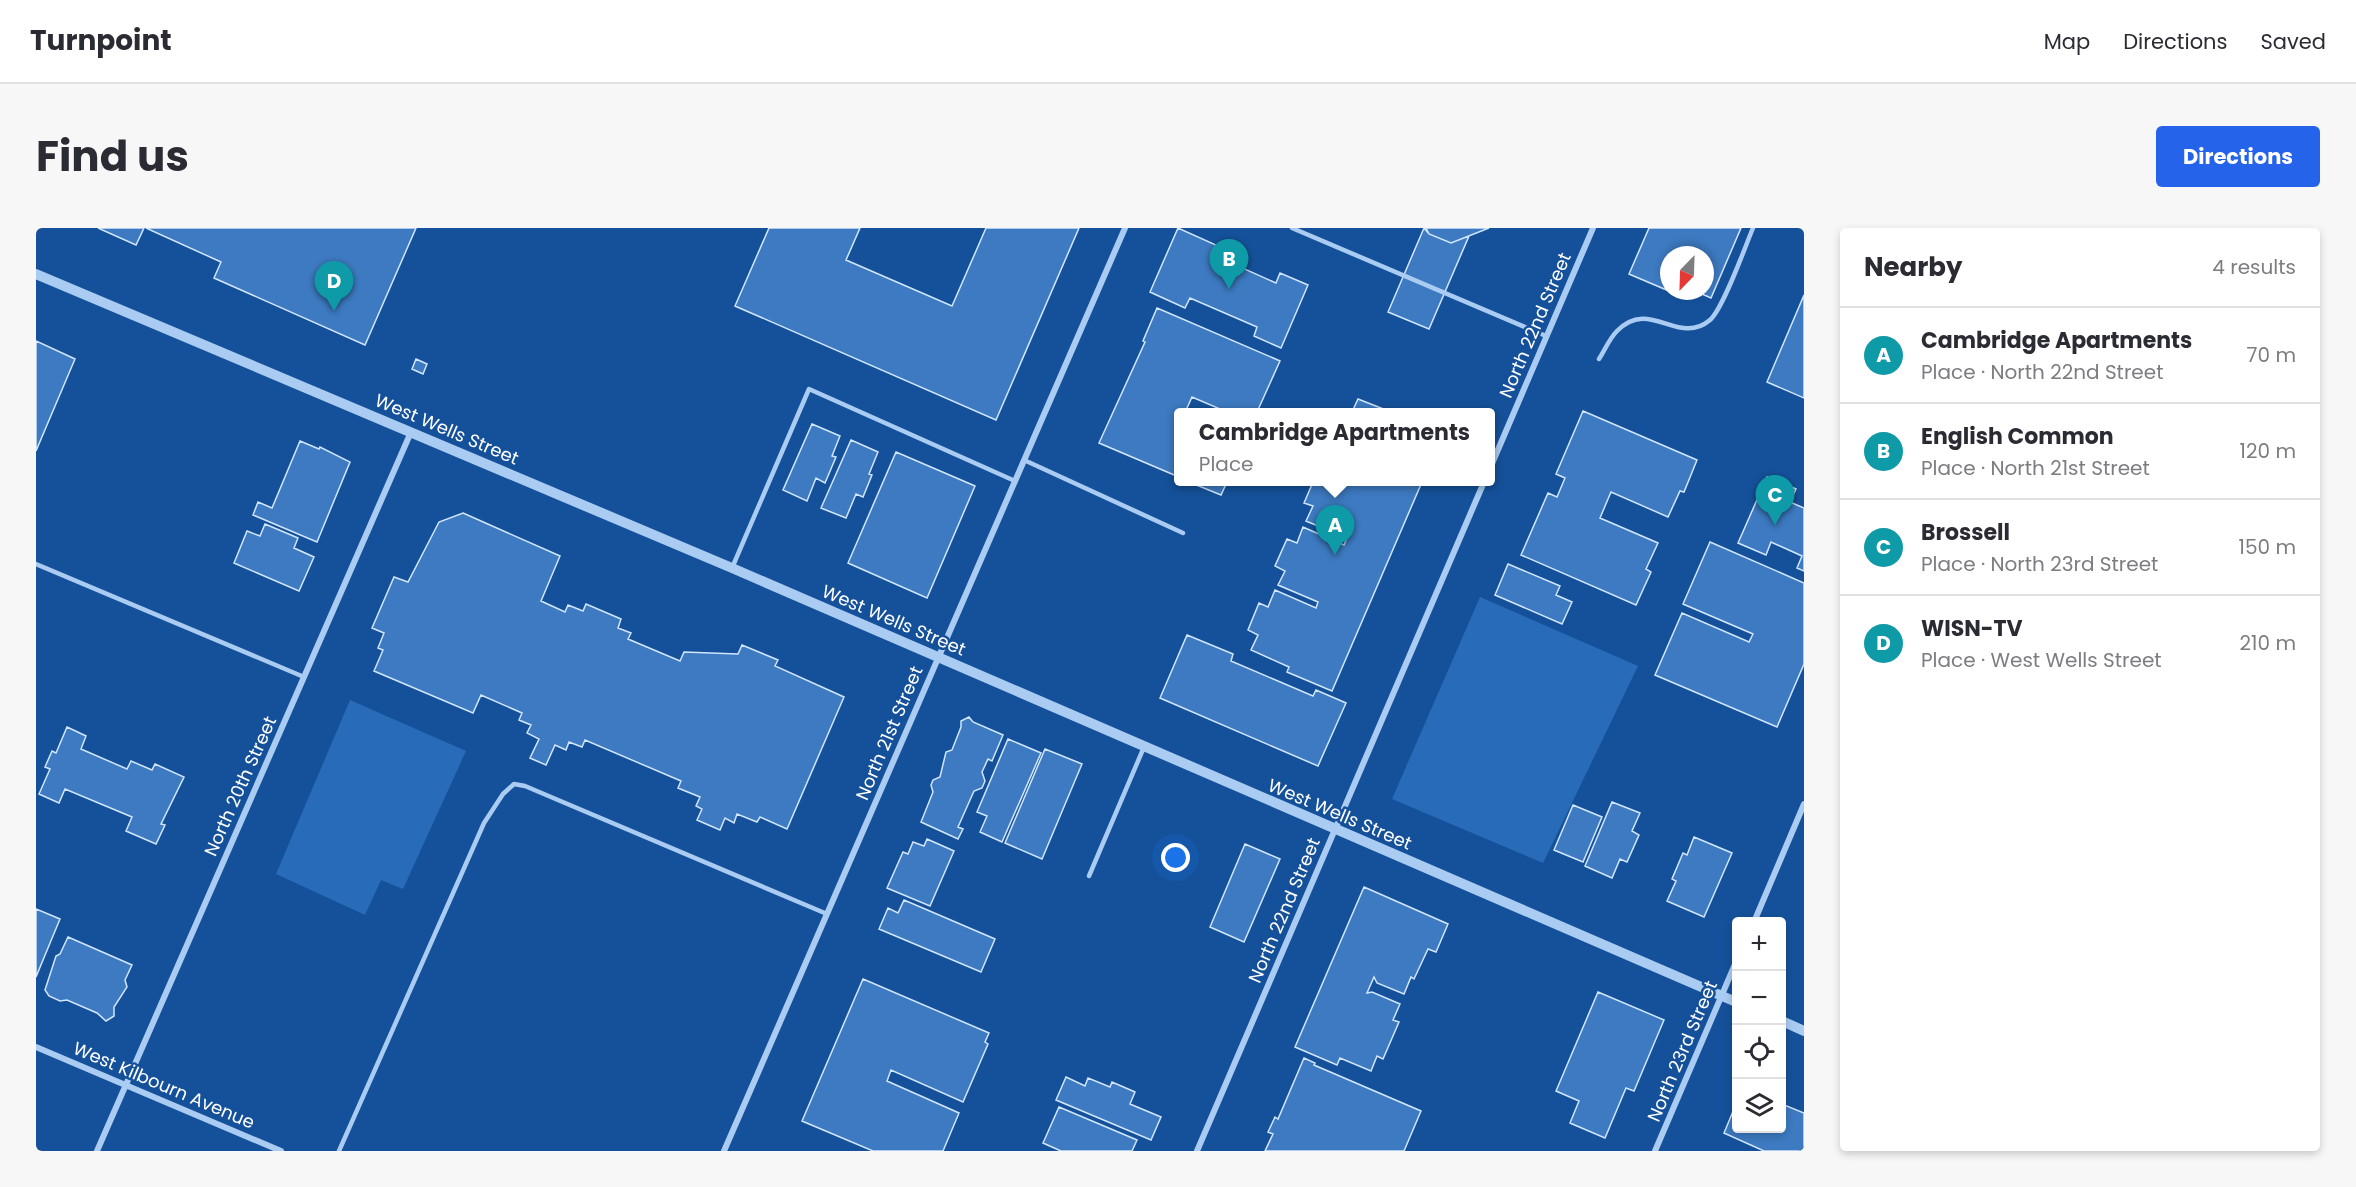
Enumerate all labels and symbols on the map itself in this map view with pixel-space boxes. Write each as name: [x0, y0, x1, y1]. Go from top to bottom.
pin: B: [1210, 239, 1248, 289]
north arrow: [1660, 246, 1714, 300]
street label: North 22nd Street: [1493, 248, 1577, 402]
pin: D: [314, 262, 354, 311]
street label: West Wells Street: [371, 387, 523, 471]
pin: C: [1756, 476, 1794, 525]
pin: A: [1316, 506, 1354, 555]
street label: West Wells Street: [818, 578, 970, 662]
street label: North 21st Street: [849, 662, 929, 804]
street label: North 20th Street: [198, 712, 282, 860]
street label: West Wells Street: [1264, 772, 1416, 856]
street label: North 22nd Street: [1242, 833, 1326, 987]
your location: [1161, 843, 1190, 872]
street label: North 23rd Street: [1641, 977, 1723, 1125]
street label: West Kilbourn Avenue: [69, 1035, 259, 1135]

